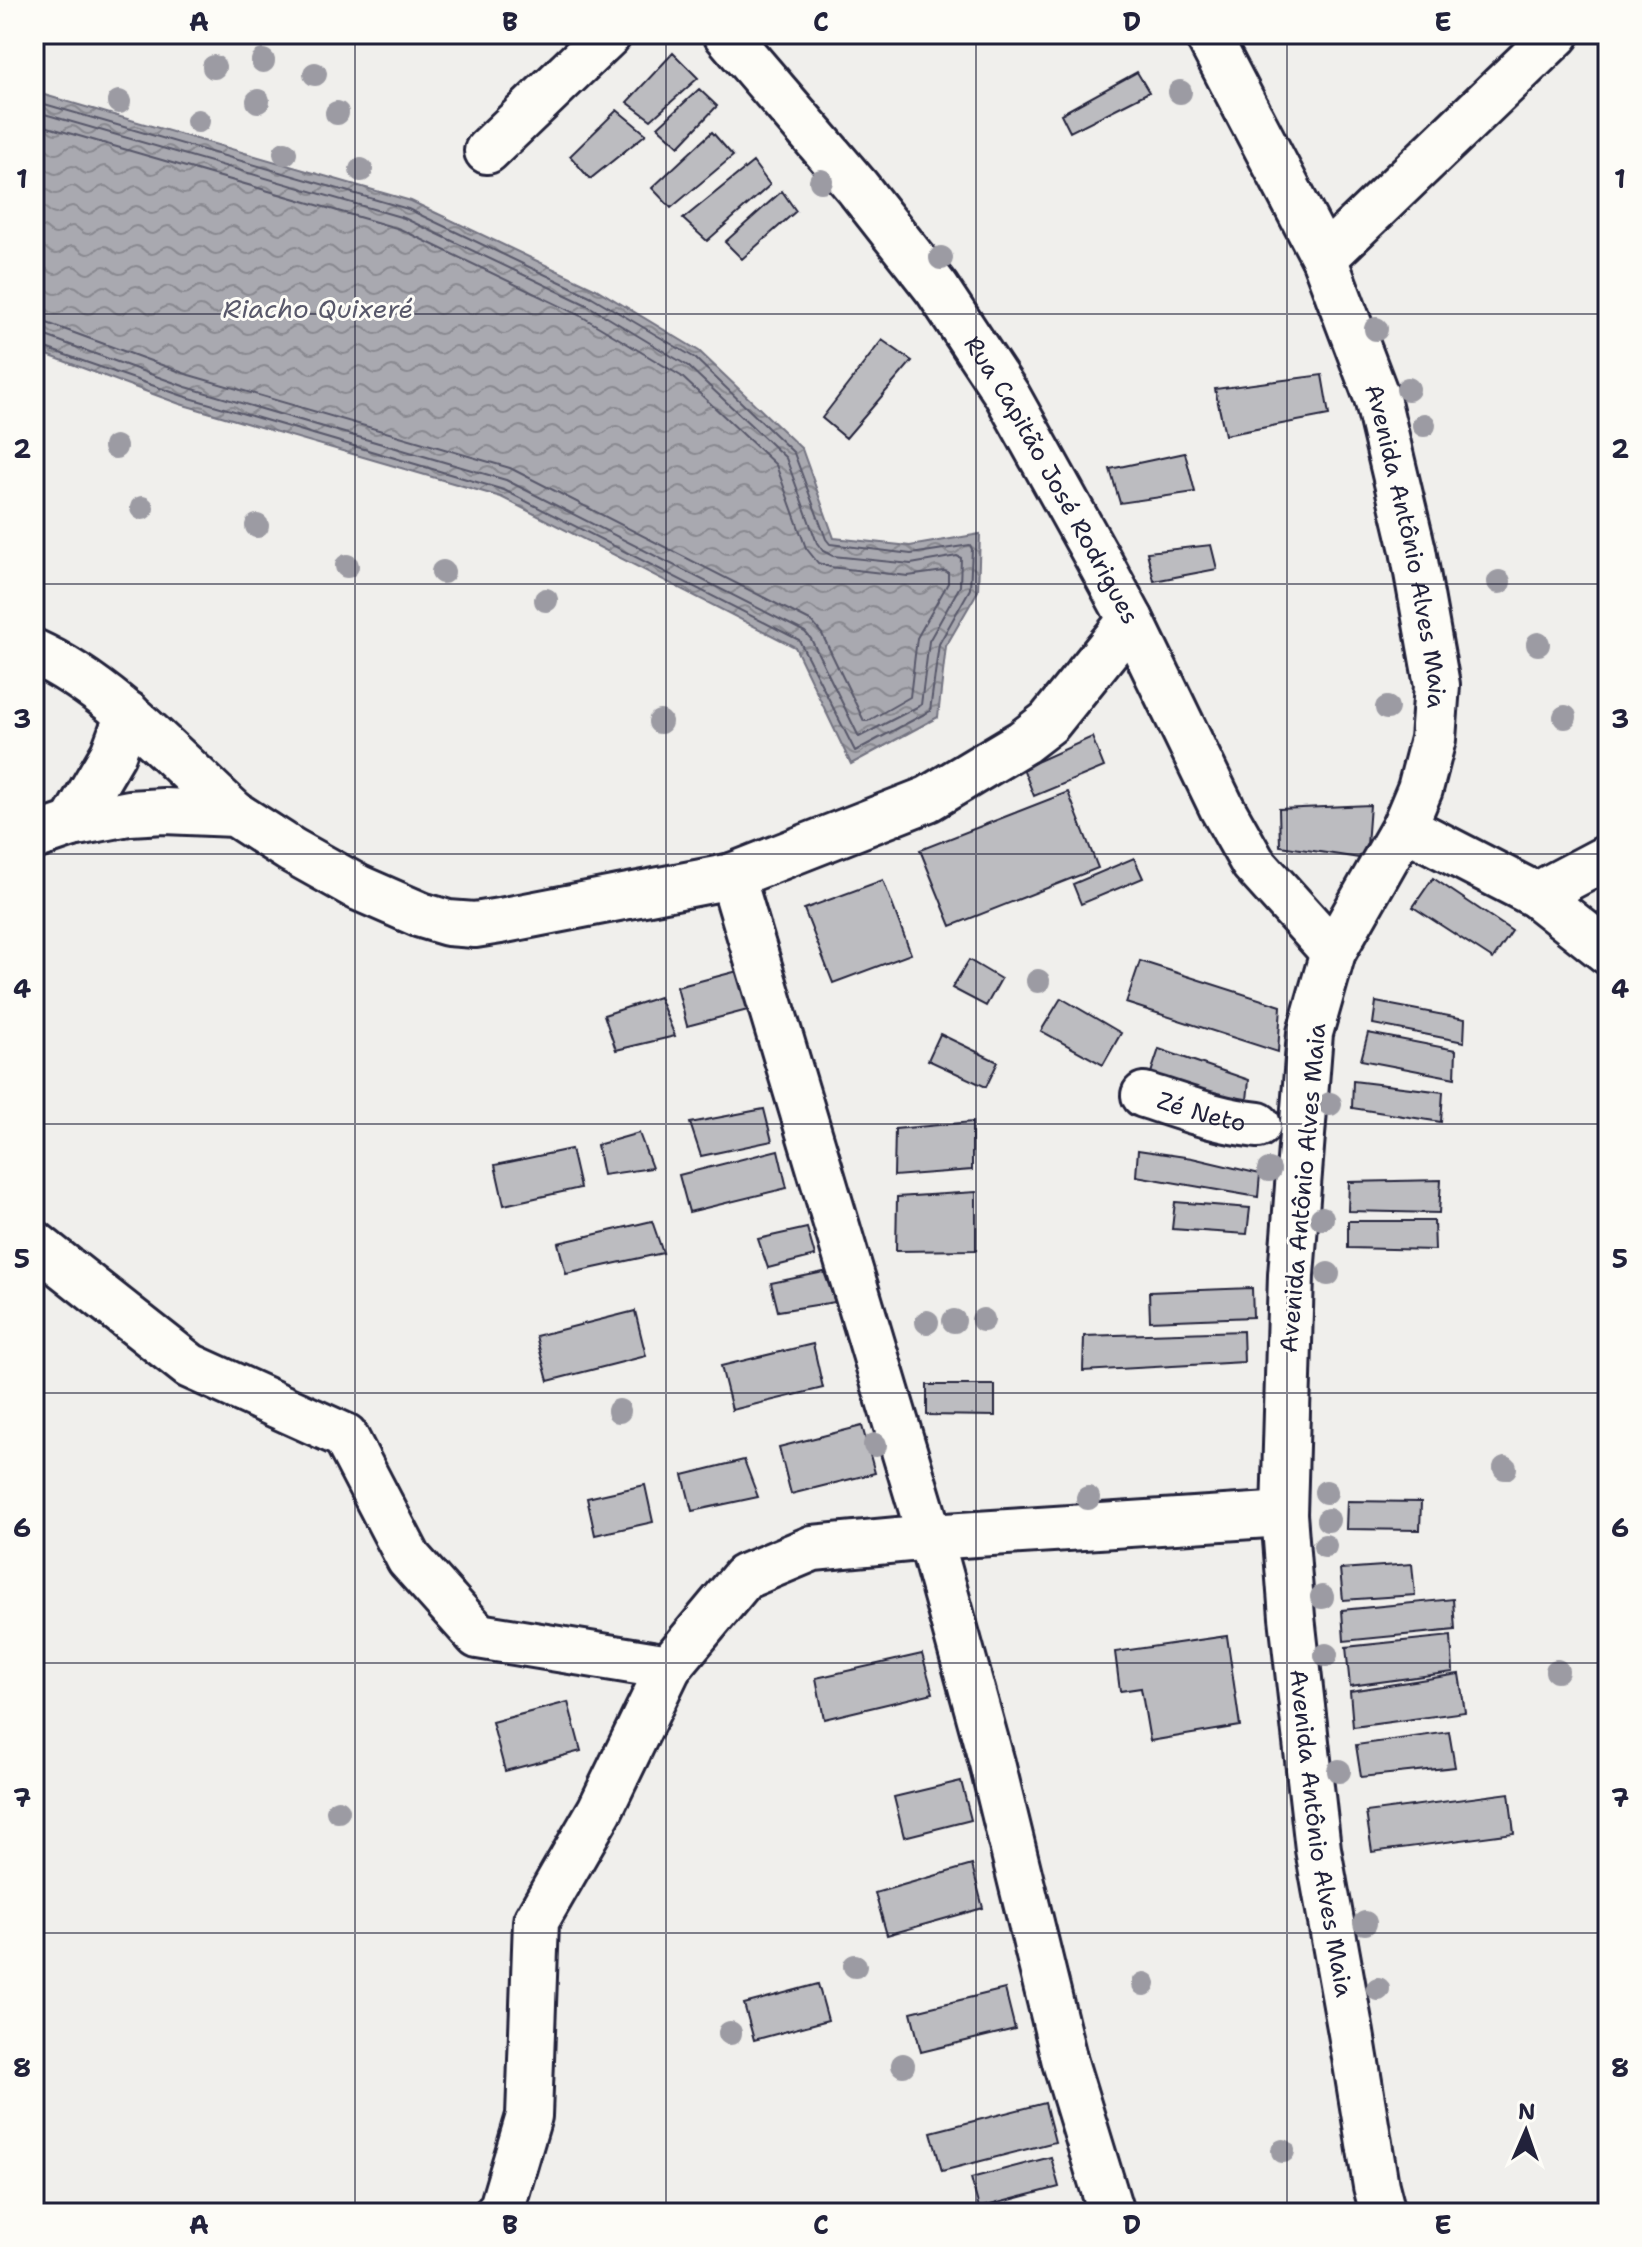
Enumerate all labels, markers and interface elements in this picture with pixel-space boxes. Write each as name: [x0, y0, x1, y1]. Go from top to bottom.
text: A: [189, 4, 209, 39]
text: B: [502, 4, 518, 39]
text: C: [813, 4, 829, 39]
text: D: [1123, 4, 1141, 39]
text: E: [1434, 4, 1452, 39]
text: 1: [16, 161, 28, 196]
text: 1: [1614, 161, 1626, 196]
water label: Riacho Quixeré: [223, 291, 413, 326]
street label: Rua Capitão José Rodrigues: [956, 330, 1146, 630]
street label: Avenida Antônio Alves Maia: [1357, 379, 1453, 710]
text: 2: [13, 431, 31, 466]
text: 2: [1611, 431, 1629, 466]
text: 3: [13, 701, 31, 736]
text: 3: [1611, 701, 1629, 736]
text: 4: [13, 971, 31, 1006]
text: 4: [1611, 971, 1629, 1006]
street label: Avenida Antônio Alves Maia: [1273, 1022, 1333, 1354]
street label: Zé Neto: [1153, 1084, 1248, 1139]
text: 5: [14, 1241, 30, 1276]
text: 5: [1612, 1241, 1628, 1276]
text: 6: [13, 1510, 31, 1545]
text: 6: [1611, 1510, 1629, 1545]
street label: Avenida Antônio Alves Maia: [1282, 1668, 1360, 2000]
text: 7: [13, 1780, 31, 1815]
text: 7: [1611, 1780, 1629, 1815]
text: 8: [13, 2050, 31, 2085]
text: 8: [1611, 2050, 1629, 2085]
north arrow: [1486, 2091, 1566, 2171]
text: N: [1517, 2097, 1536, 2126]
text: A: [189, 2207, 209, 2242]
text: B: [502, 2207, 518, 2242]
text: C: [813, 2207, 829, 2242]
text: D: [1123, 2207, 1141, 2242]
text: E: [1434, 2207, 1452, 2242]

